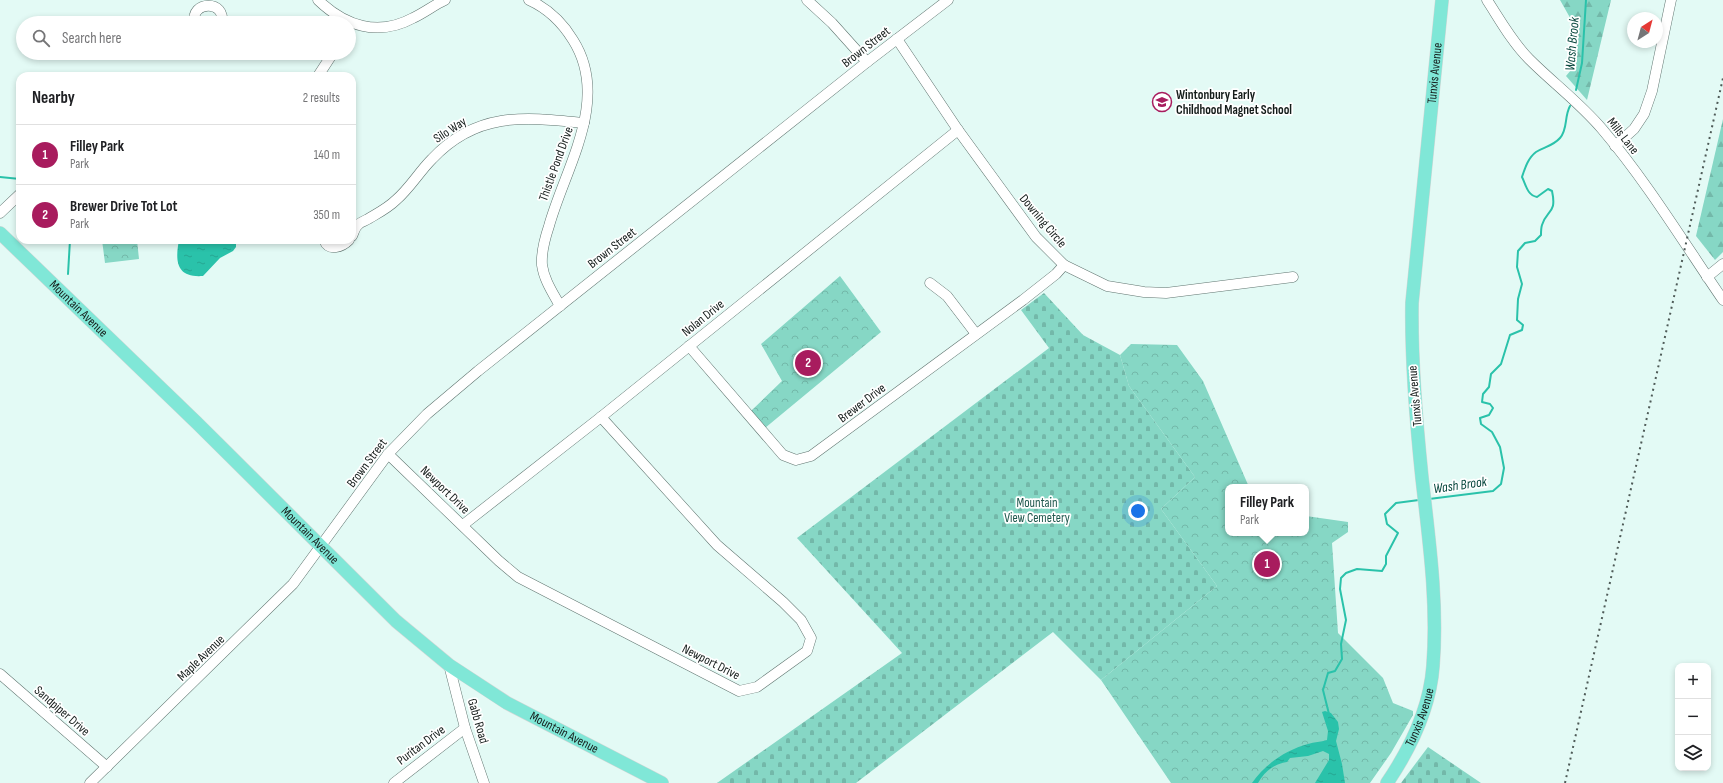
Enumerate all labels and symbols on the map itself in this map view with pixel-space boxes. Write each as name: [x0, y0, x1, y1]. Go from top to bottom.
north arrow: [1627, 12, 1663, 48]
water label: Wash Brook: [1561, 16, 1583, 72]
street label: Brown Street: [839, 23, 893, 71]
street label: Tunxis Avenue: [1424, 42, 1446, 104]
place label: Wintonbury Early Childhood Magnet School: [1176, 87, 1292, 118]
school or university icon: Wintonbury Early Childhood Magnet School: [1151, 91, 1173, 113]
street label: Silo Way: [431, 114, 469, 146]
street label: Mills Lane: [1604, 114, 1642, 158]
street label: Thistle Pond Drive: [535, 125, 577, 203]
street label: Downing Circle: [1016, 191, 1070, 251]
street label: Brown Street: [585, 224, 639, 272]
street label: Mountain Avenue: [46, 277, 111, 340]
street label: Nolan Drive: [679, 296, 727, 340]
pin: 2: [795, 348, 821, 378]
street label: Tunxis Avenue: [1404, 365, 1426, 427]
street label: Brewer Drive: [835, 380, 889, 426]
street label: Brown Street: [343, 435, 391, 491]
street label: Newport Drive: [417, 463, 473, 517]
water label: Wash Brook: [1432, 473, 1489, 497]
park label: Mountain View Cemetery: [1004, 495, 1070, 526]
your location: [1128, 501, 1148, 521]
street label: Mountain Avenue: [278, 503, 342, 568]
pin: 1: [1254, 549, 1280, 579]
street label: Maple Avenue: [174, 632, 228, 684]
street label: Newport Drive: [680, 641, 742, 683]
street label: Sandpiper Drive: [31, 683, 93, 739]
street label: Tunxis Avenue: [1402, 686, 1438, 749]
street label: Gabb Road: [464, 697, 492, 745]
street label: Mountain Avenue: [527, 708, 601, 757]
street label: Puritan Drive: [394, 722, 448, 768]

